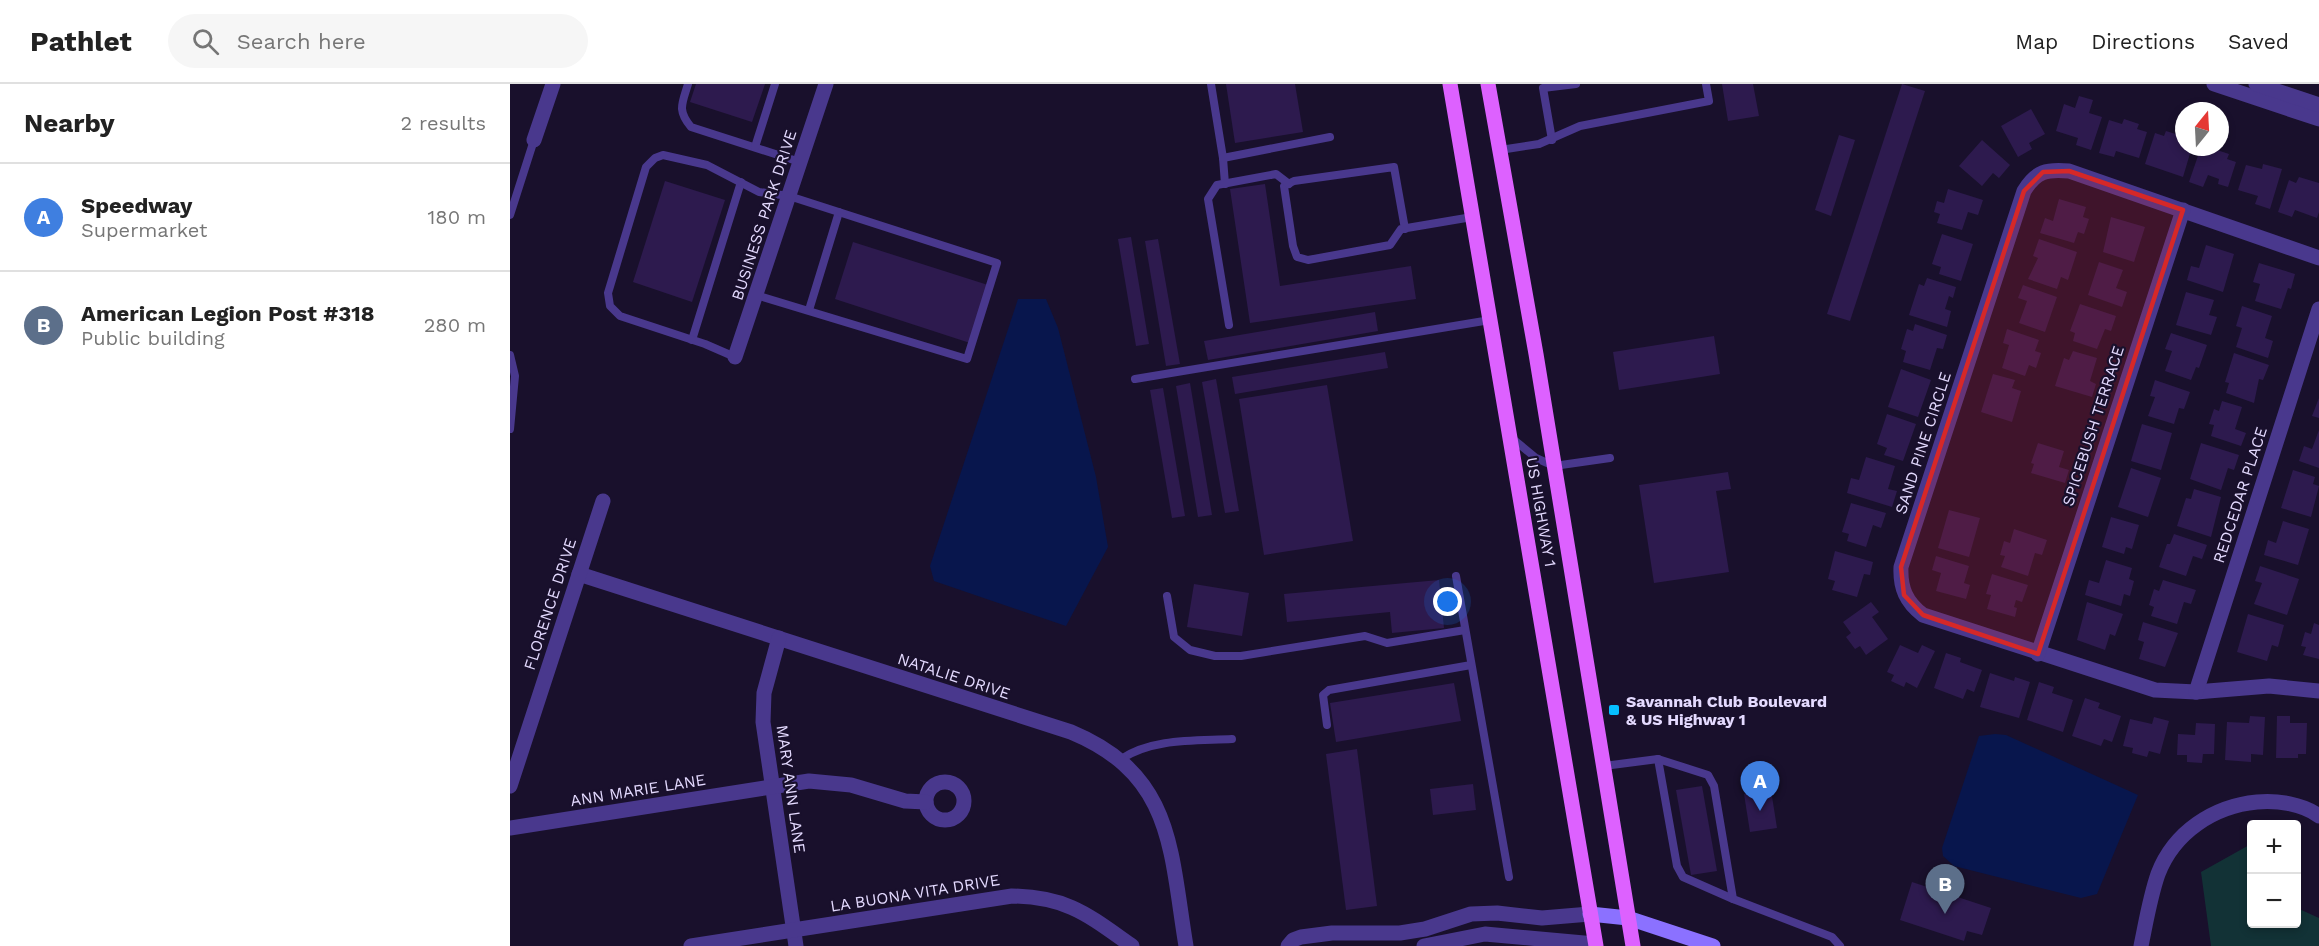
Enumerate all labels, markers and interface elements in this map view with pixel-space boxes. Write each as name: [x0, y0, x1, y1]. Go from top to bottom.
search box: [168, 14, 588, 68]
text: Pathlet: [30, 25, 132, 58]
icon: search: [189, 25, 222, 58]
text: Search here: [237, 29, 366, 54]
text: Map: [2015, 29, 2058, 54]
text: Directions: [2091, 29, 2195, 54]
text: Saved: [2228, 29, 2289, 54]
north arrow: [2175, 102, 2229, 156]
text: Nearby: [24, 108, 115, 138]
text: 2 results: [401, 111, 486, 135]
street label: BUSINESS PARK DRIVE: [727, 127, 801, 303]
text: Speedway: [81, 193, 192, 218]
text: A: [37, 205, 50, 229]
text: 180 m: [428, 205, 486, 229]
text: Supermarket: [81, 218, 207, 242]
text: American Legion Post #318: [81, 301, 375, 326]
text: B: [37, 313, 50, 337]
text: 280 m: [424, 313, 486, 337]
text: Public building: [81, 326, 225, 350]
street label: SPICEBUSH TERRACE: [2058, 344, 2128, 508]
street label: SAND PINE CIRCLE: [1891, 370, 1955, 516]
street label: REDCEDAR PLACE: [2209, 424, 2271, 566]
street label: US HIGHWAY 1: [1522, 456, 1560, 568]
street label: FLORENCE DRIVE: [520, 536, 580, 672]
your location: [1433, 587, 1462, 616]
street label: NATALIE DRIVE: [895, 649, 1013, 703]
place label: Savannah Club Boulevard & US Highway 1: [1626, 692, 1827, 729]
marker: Savannah Club Boulevard & US Highway 1: [1607, 703, 1621, 717]
street label: MARY ANN LANE: [773, 724, 809, 854]
pin: A: [1740, 762, 1780, 811]
street label: ANN MARIE LANE: [569, 770, 707, 810]
map controls: [2247, 820, 2301, 928]
button: +: [2247, 820, 2301, 874]
pin: B: [1926, 864, 1964, 914]
street label: LA BUONA VITA DRIVE: [829, 870, 1001, 916]
button: −: [2247, 874, 2301, 928]

